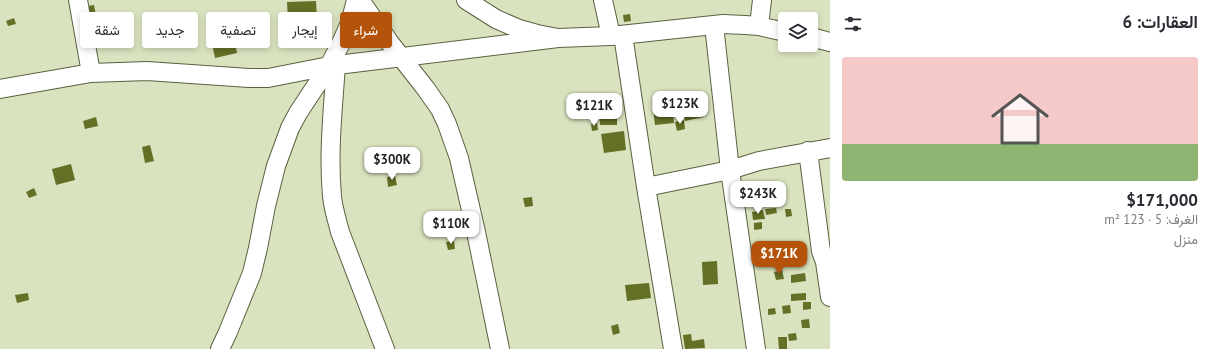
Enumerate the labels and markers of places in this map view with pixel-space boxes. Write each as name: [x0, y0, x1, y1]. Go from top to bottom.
pin: $123K: [652, 91, 708, 125]
pin: $121K: [566, 93, 622, 127]
pin: $300K: [364, 147, 420, 181]
pin: $243K: [730, 181, 786, 215]
pin: $110K: [423, 211, 479, 245]
pin: $171K: [751, 241, 807, 275]

